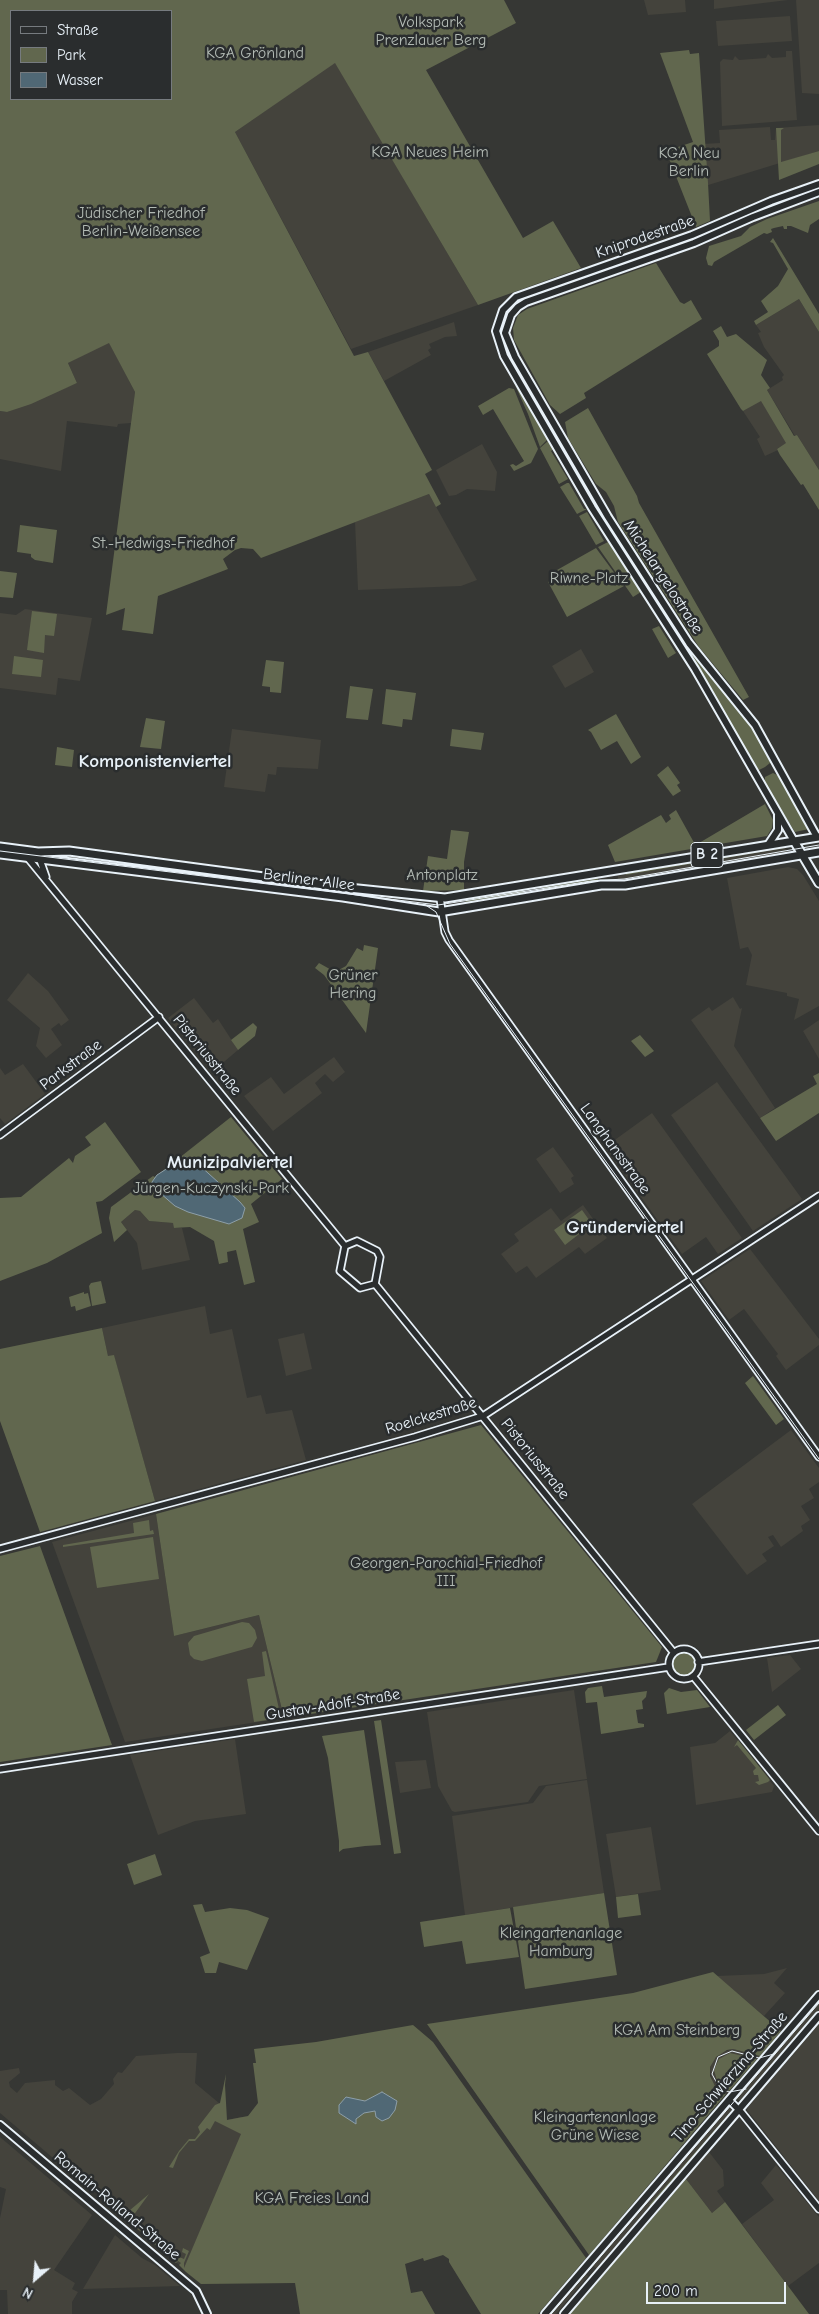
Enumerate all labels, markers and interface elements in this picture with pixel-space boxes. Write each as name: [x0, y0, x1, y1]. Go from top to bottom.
legend: [10, 10, 172, 100]
park label: Volkspark Prenzlauer Berg: [376, 12, 486, 50]
text: Straße: [57, 21, 98, 39]
park label: KGA Grönland: [206, 43, 304, 63]
text: Park: [57, 46, 86, 64]
text: Wasser: [57, 71, 103, 89]
park label: KGA Neues Heim: [371, 142, 489, 162]
park label: KGA Neu Berlin: [658, 143, 720, 181]
park label: Jüdischer Friedhof Berlin-Weißensee: [77, 203, 205, 241]
street label: Kniprodestraße: [593, 211, 697, 263]
street label: Michelangelostraße: [619, 516, 707, 638]
park label: St.-Hedwigs-Friedhof: [92, 533, 234, 553]
park label: Riwne-Platz: [550, 568, 628, 588]
district label: Komponistenviertel: [78, 751, 232, 773]
road number: B 2: [691, 842, 723, 868]
street label: Berliner Allee: [262, 865, 356, 895]
park label: Antonplatz: [406, 865, 478, 885]
park label: Grüner Hering: [328, 965, 378, 1003]
street label: Pistoriusstraße: [169, 1011, 245, 1099]
street label: Parkstraße: [36, 1035, 106, 1095]
street label: Langhansstraße: [576, 1100, 654, 1198]
district label: Munizipalviertel: [167, 1152, 293, 1174]
park label: Jürgen-Kuczynski-Park: [133, 1178, 289, 1198]
district label: Gründerviertel: [566, 1217, 684, 1239]
street label: Roelckestraße: [383, 1393, 479, 1439]
street label: Pistoriusstraße: [497, 1415, 573, 1503]
park label: Georgen-Parochial-Friedhof III: [350, 1553, 542, 1591]
street label: Gustav-Adolf-Straße: [265, 1685, 401, 1725]
park label: Kleingartenanlage Hamburg: [500, 1923, 622, 1961]
street label: Tino-Schwierzina-Straße: [668, 2008, 792, 2146]
park label: KGA Am Steinberg: [614, 2020, 740, 2040]
park label: Kleingartenanlage Grüne Wiese: [534, 2107, 656, 2145]
street label: Romain-Rolland-Straße: [50, 2147, 184, 2265]
park label: KGA Freies Land: [255, 2188, 369, 2208]
north arrow: [10, 2254, 60, 2304]
scale bar: [649, 2272, 789, 2304]
text: 200 m: [654, 2282, 698, 2300]
text: N: [20, 2283, 36, 2302]

